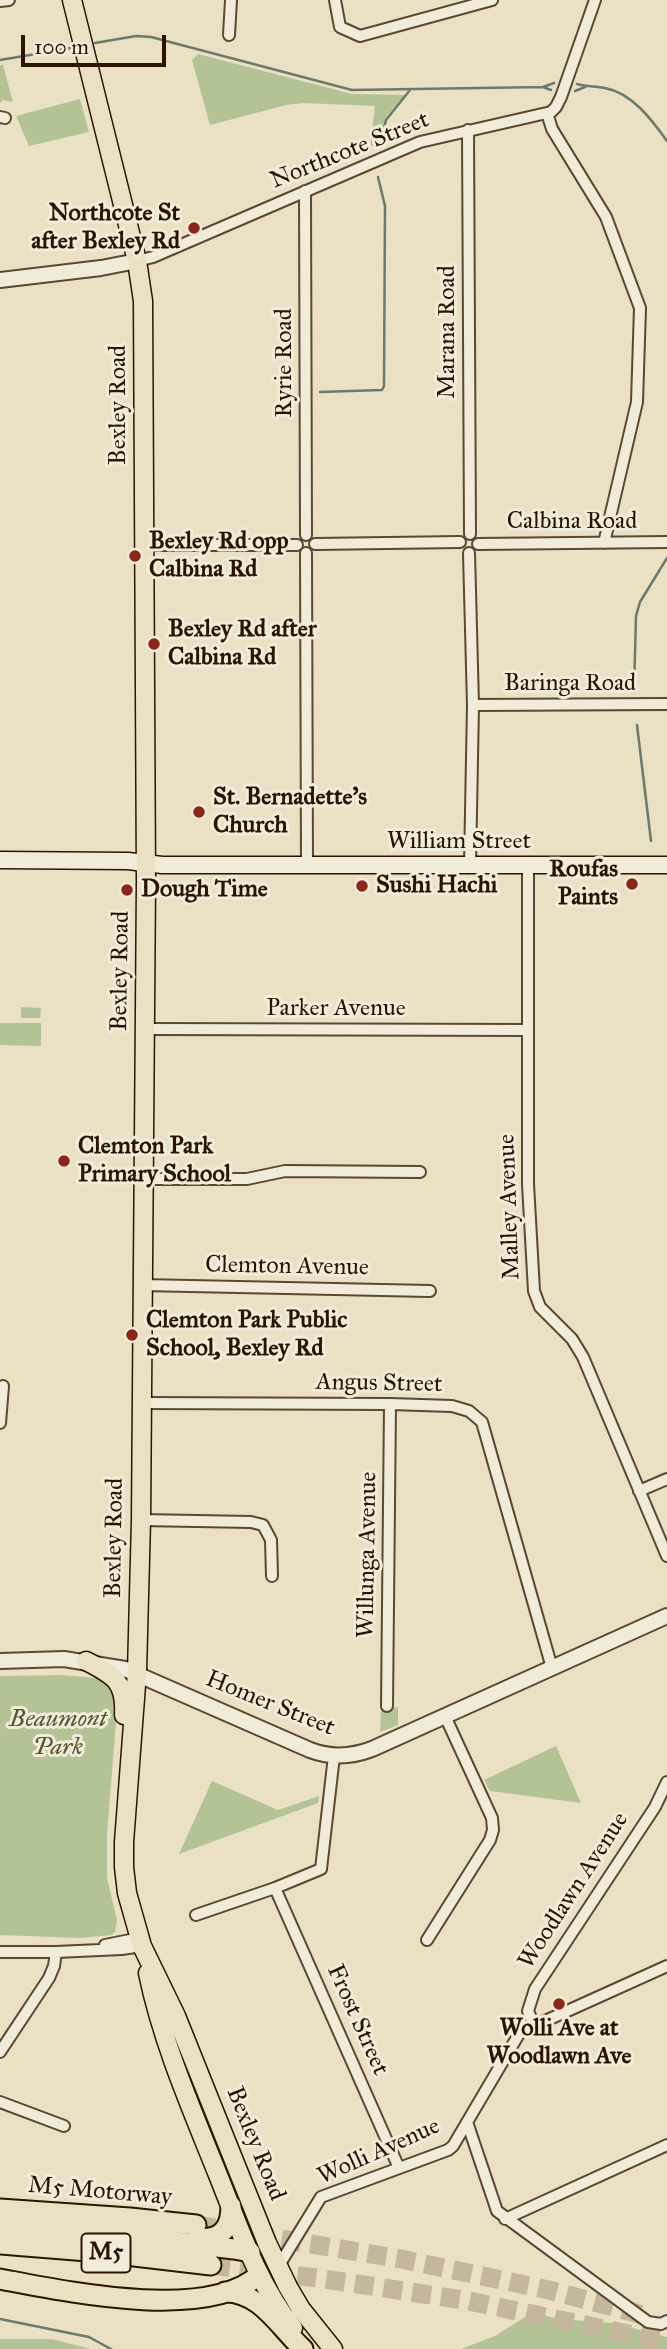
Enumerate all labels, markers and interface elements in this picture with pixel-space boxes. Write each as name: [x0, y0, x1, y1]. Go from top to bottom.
scale bar: [24, 21, 170, 65]
text: 100 m: [34, 34, 89, 60]
street label: Northcote Street: [266, 106, 434, 196]
place label: Northcote St after Bexley Rd: [31, 200, 180, 256]
marker: Northcote St after Bexley Rd: [186, 220, 202, 236]
street label: Marana Road: [434, 265, 462, 399]
street label: Ryrie Road: [271, 308, 299, 418]
street label: Bexley Road: [105, 345, 133, 465]
street label: Calbina Road: [507, 508, 637, 536]
place label: Bexley Rd opp Calbina Rd: [149, 528, 288, 584]
marker: Bexley Rd opp Calbina Rd: [127, 548, 143, 564]
place label: Bexley Rd after Calbina Rd: [168, 616, 317, 672]
marker: Bexley Rd after Calbina Rd: [146, 636, 162, 652]
street label: Baringa Road: [504, 670, 636, 698]
place label: St. Bernadette's Church: [213, 784, 367, 840]
marker: St. Bernadette's Church: [191, 804, 207, 820]
street label: William Street: [387, 828, 531, 856]
place label: Roufas Paints: [549, 856, 618, 912]
place label: Sushi Hachi: [376, 872, 497, 900]
place label: Dough Time: [141, 876, 268, 904]
marker: Roufas Paints: [624, 876, 640, 892]
marker: Sushi Hachi: [354, 878, 370, 894]
marker: Dough Time: [119, 882, 135, 898]
street label: Bexley Road: [106, 911, 136, 1031]
street label: Parker Avenue: [266, 995, 406, 1023]
place label: Clemton Park Primary School: [78, 1133, 231, 1189]
street label: Malley Avenue: [493, 1133, 527, 1281]
marker: Clemton Park Primary School: [56, 1153, 72, 1169]
street label: Clemton Avenue: [205, 1251, 369, 1283]
place label: Clemton Park Public School, Bexley Rd: [146, 1307, 347, 1363]
marker: Clemton Park Public School, Bexley Rd: [124, 1327, 140, 1343]
street label: Angus Street: [315, 1368, 443, 1400]
street label: Willunga Avenue: [352, 1471, 384, 1639]
street label: Bexley Road: [100, 1478, 130, 1598]
street label: Homer Street: [201, 1665, 339, 1743]
park label: Beaumont Park: [9, 1706, 107, 1762]
street label: Woodlawn Avenue: [513, 1807, 635, 1975]
street label: Frost Street: [320, 1960, 394, 2080]
marker: Wolli Ave at Woodlawn Ave: [551, 1996, 567, 2012]
place label: Wolli Ave at Woodlawn Ave: [486, 2015, 632, 2071]
street label: Bexley Road: [219, 2083, 291, 2205]
street label: Wolli Avenue: [313, 2112, 445, 2192]
street label: M5 Motorway: [27, 2171, 173, 2213]
road number: M5: [82, 2234, 130, 2272]

